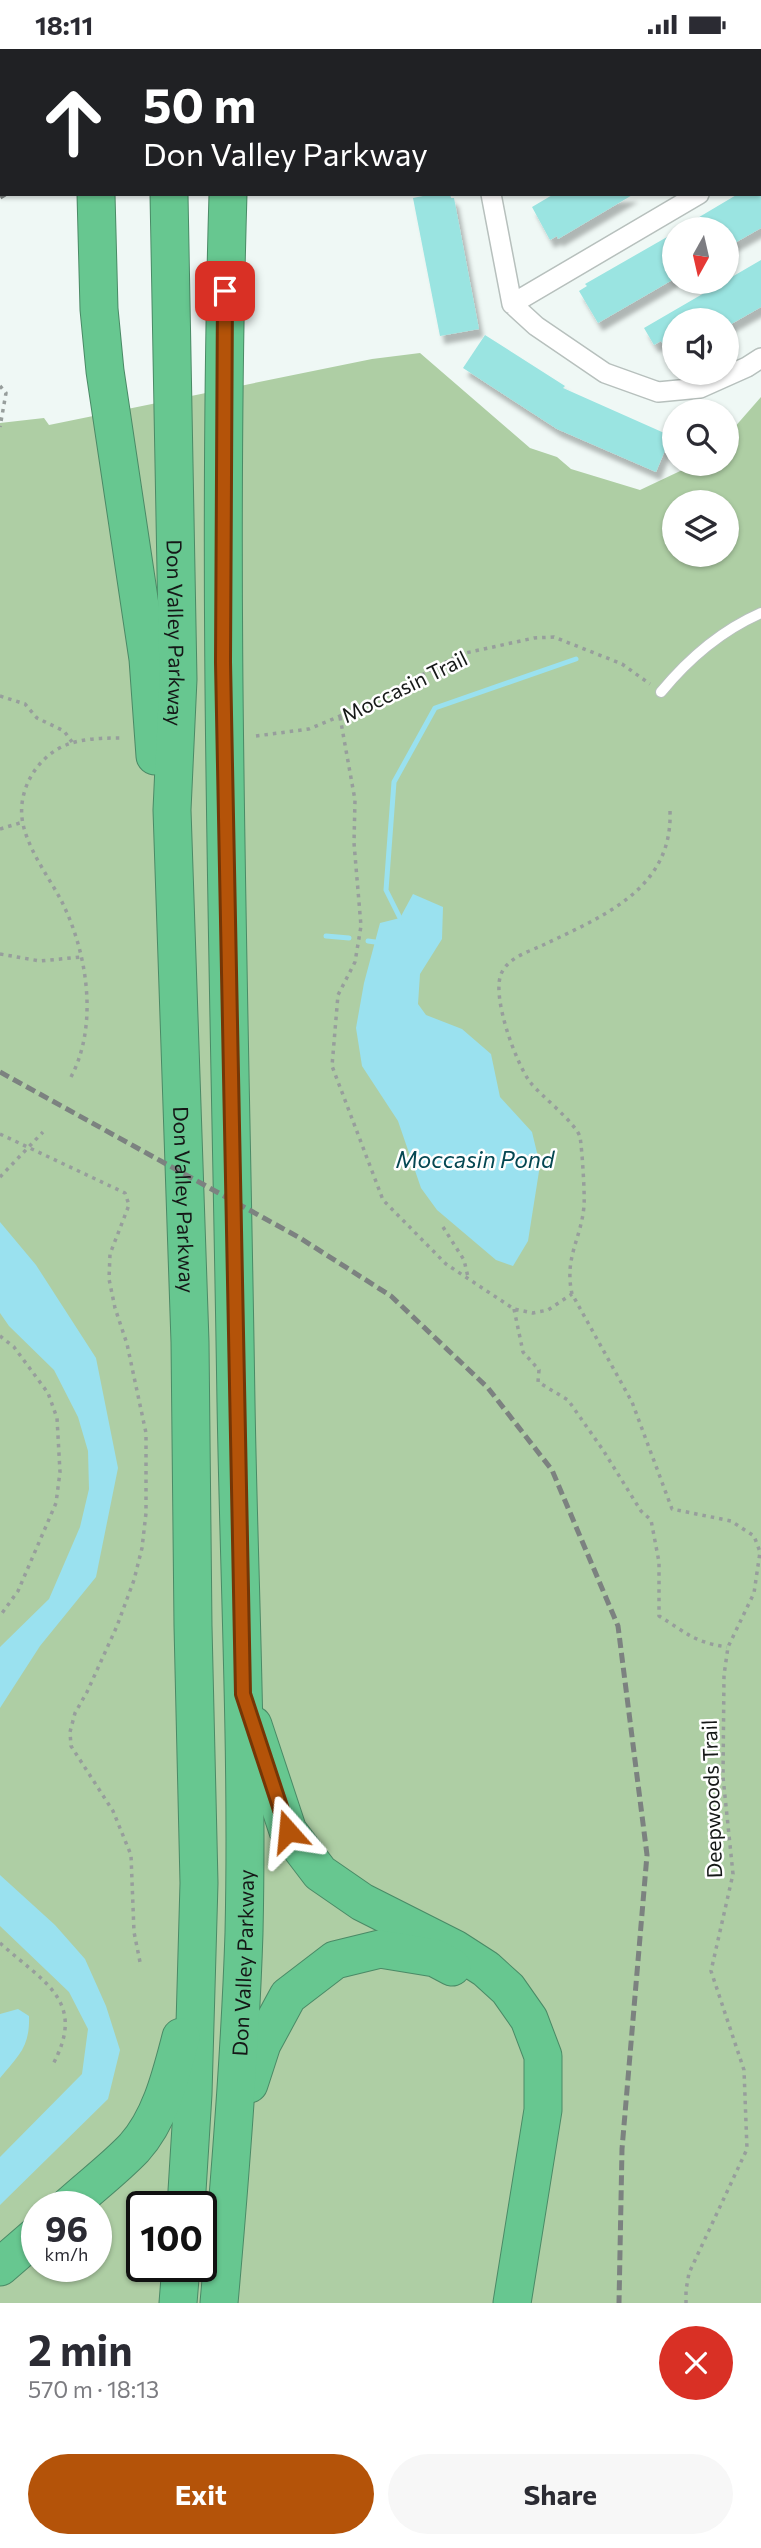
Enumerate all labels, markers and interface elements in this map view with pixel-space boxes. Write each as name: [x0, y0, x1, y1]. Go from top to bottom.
text: 18:11: [35, 9, 93, 40]
text: 50 m: [143, 73, 256, 133]
icon: ahead: [28, 77, 119, 168]
text: Don Valley Parkway: [143, 133, 428, 173]
north arrow: [662, 217, 738, 294]
map controls: [662, 217, 739, 567]
pin: [195, 261, 255, 321]
icon: arrive: [206, 272, 244, 310]
button: sound: [662, 308, 739, 385]
button: search: [662, 399, 739, 476]
button: layers: [662, 490, 739, 567]
street label: Don Valley Parkway: [163, 539, 191, 727]
street label: Moccasin Trail: [337, 645, 471, 727]
street label: Don Valley Parkway: [170, 1106, 201, 1294]
water label: Moccasin Pond: [396, 1145, 556, 1173]
street label: Deepwoods Trail: [696, 1719, 726, 1879]
position arrow: [251, 1794, 325, 1868]
street label: Don Valley Parkway: [226, 1869, 257, 2057]
speed limit sign: 100: [126, 2191, 217, 2282]
text: 96: [45, 2206, 88, 2249]
text: km/h: [45, 2243, 88, 2265]
text: 2 min: [28, 2323, 133, 2375]
button: close: [659, 2326, 733, 2400]
text: 570 m · 18:13: [28, 2375, 159, 2403]
button: Exit: [28, 2454, 374, 2534]
button: Share: [388, 2454, 733, 2534]

